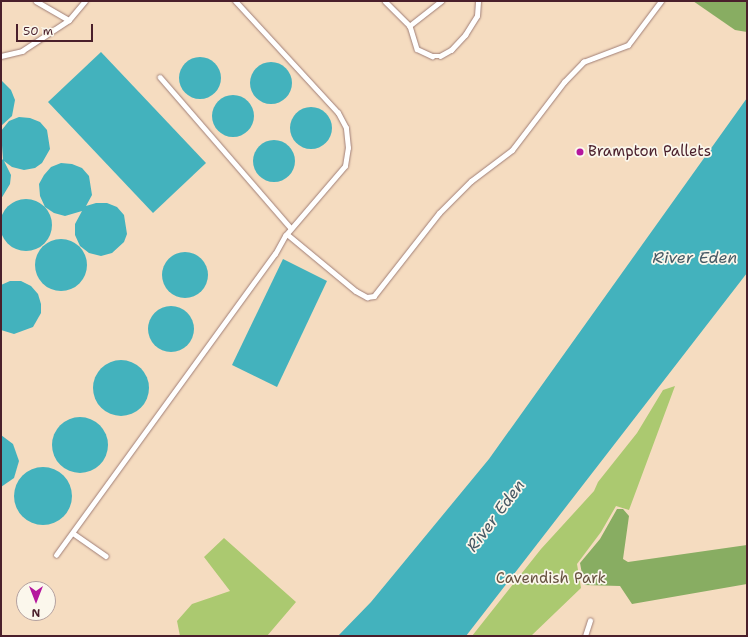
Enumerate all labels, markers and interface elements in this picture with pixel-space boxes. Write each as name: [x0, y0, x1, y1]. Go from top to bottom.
scale bar: [18, 16, 95, 42]
text: 50 m: [23, 23, 53, 39]
place label: Brampton Pallets: [588, 143, 711, 161]
marker: Brampton Pallets: [575, 147, 585, 157]
water label: River Eden: [653, 248, 737, 268]
water label: River Eden: [463, 476, 529, 556]
park label: Cavendish Park: [496, 570, 606, 588]
north arrow: [16, 581, 56, 621]
text: N: [32, 605, 40, 620]

